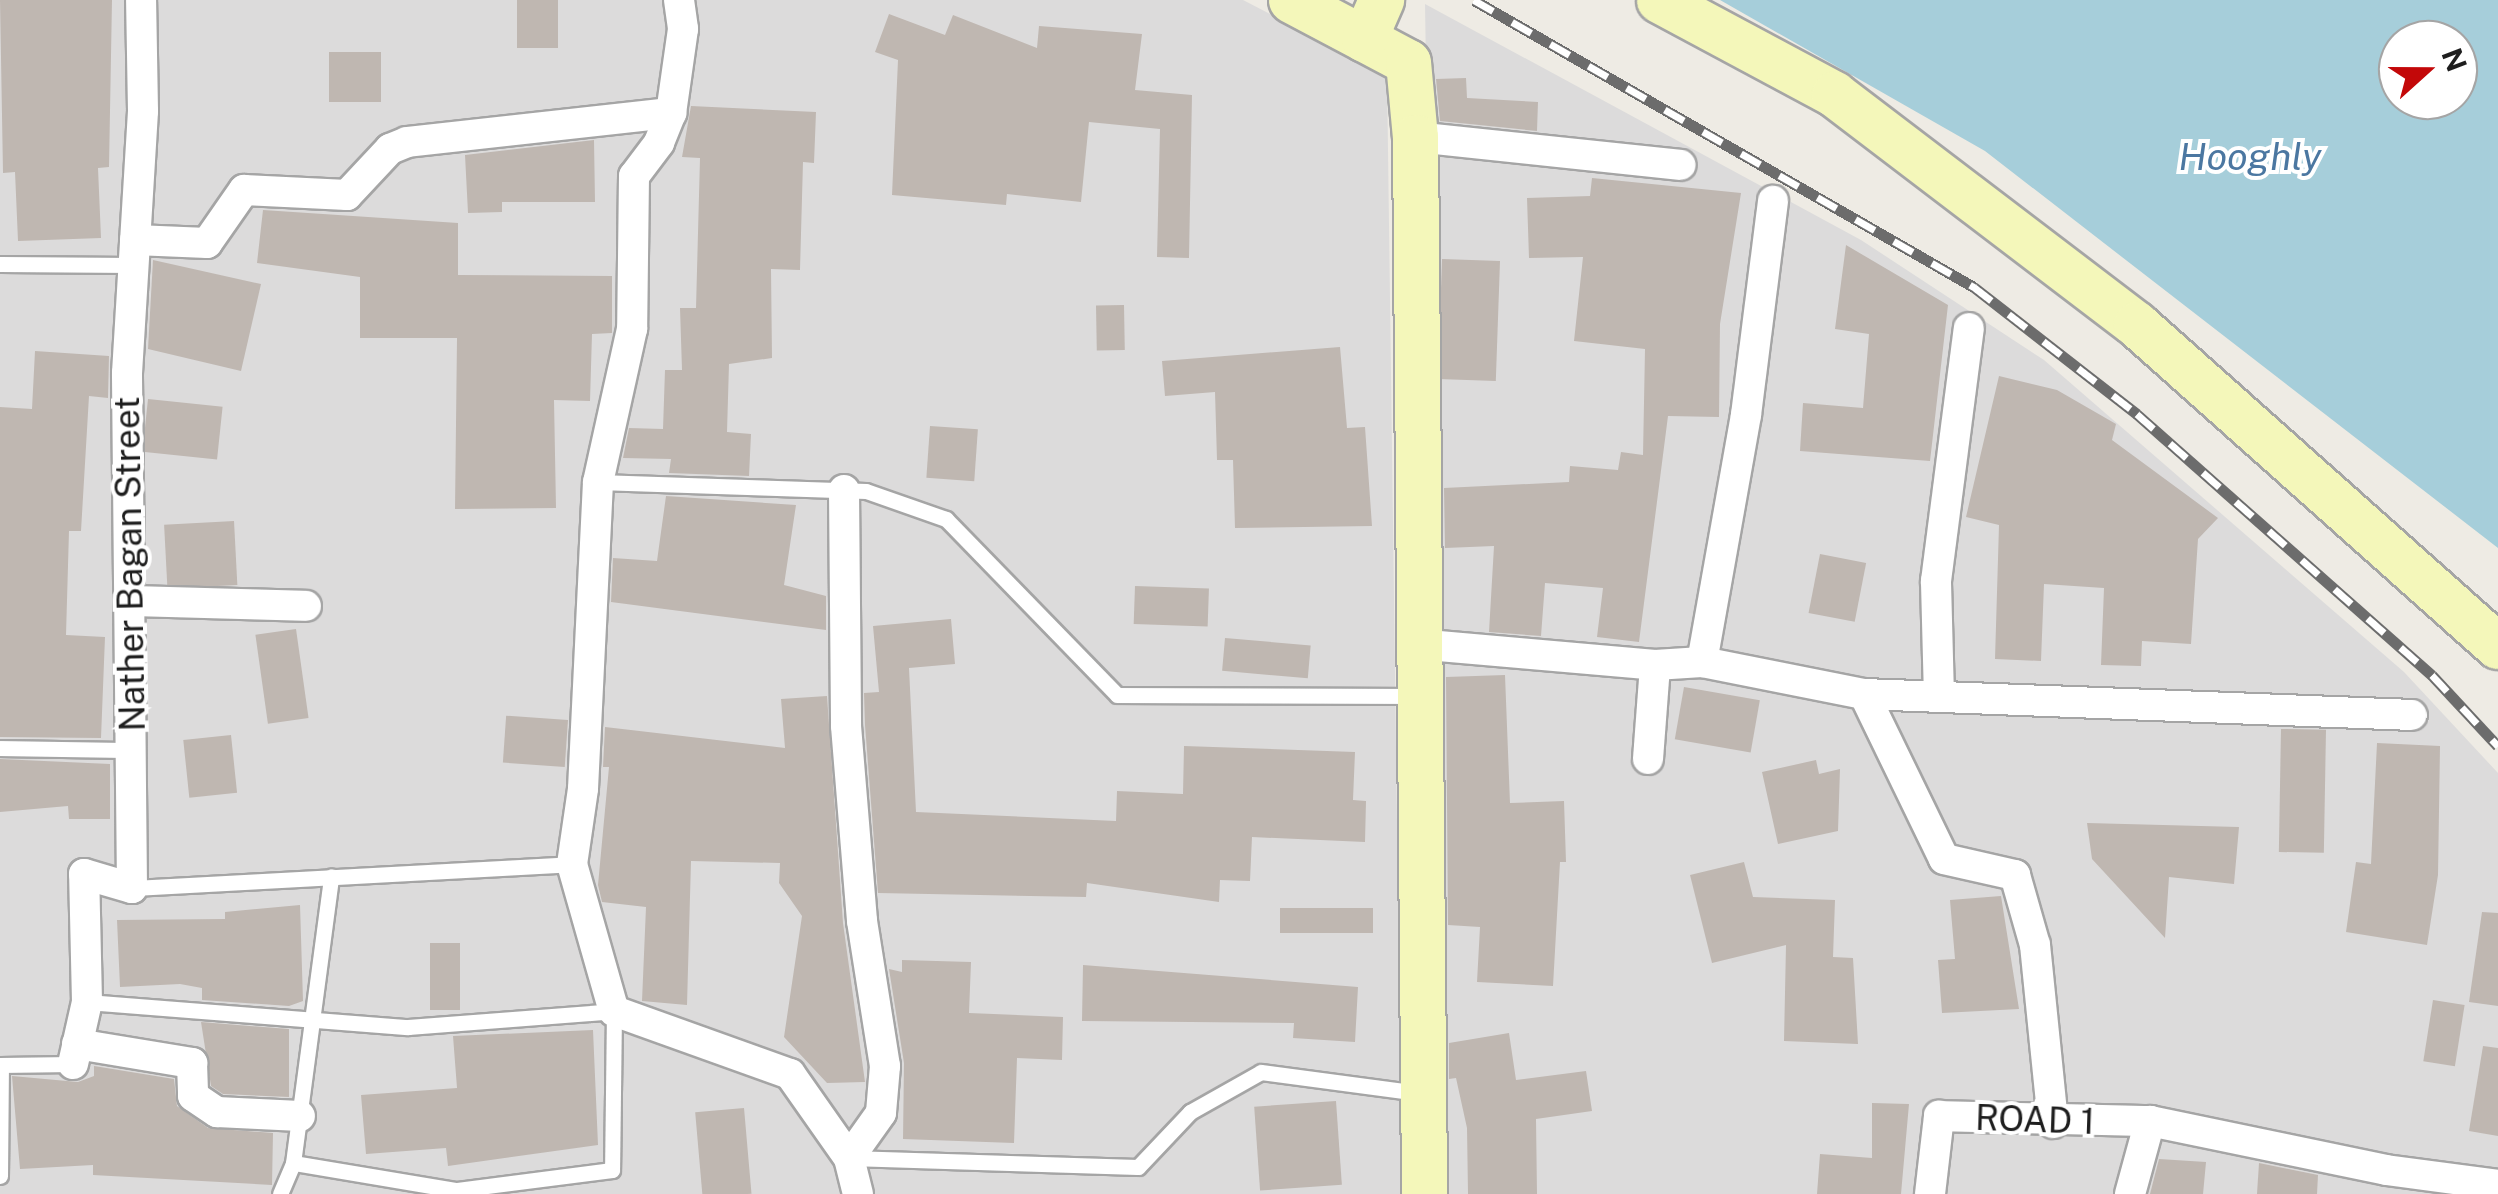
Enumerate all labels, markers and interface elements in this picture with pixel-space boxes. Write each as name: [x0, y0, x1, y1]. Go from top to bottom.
north arrow: [2378, 20, 2478, 120]
text: N: [2435, 44, 2474, 76]
water label: Hooghly: [2179, 134, 2321, 180]
street label: Nather Bagan Street: [106, 396, 154, 732]
street label: ROAD 1: [1974, 1097, 2096, 1143]

